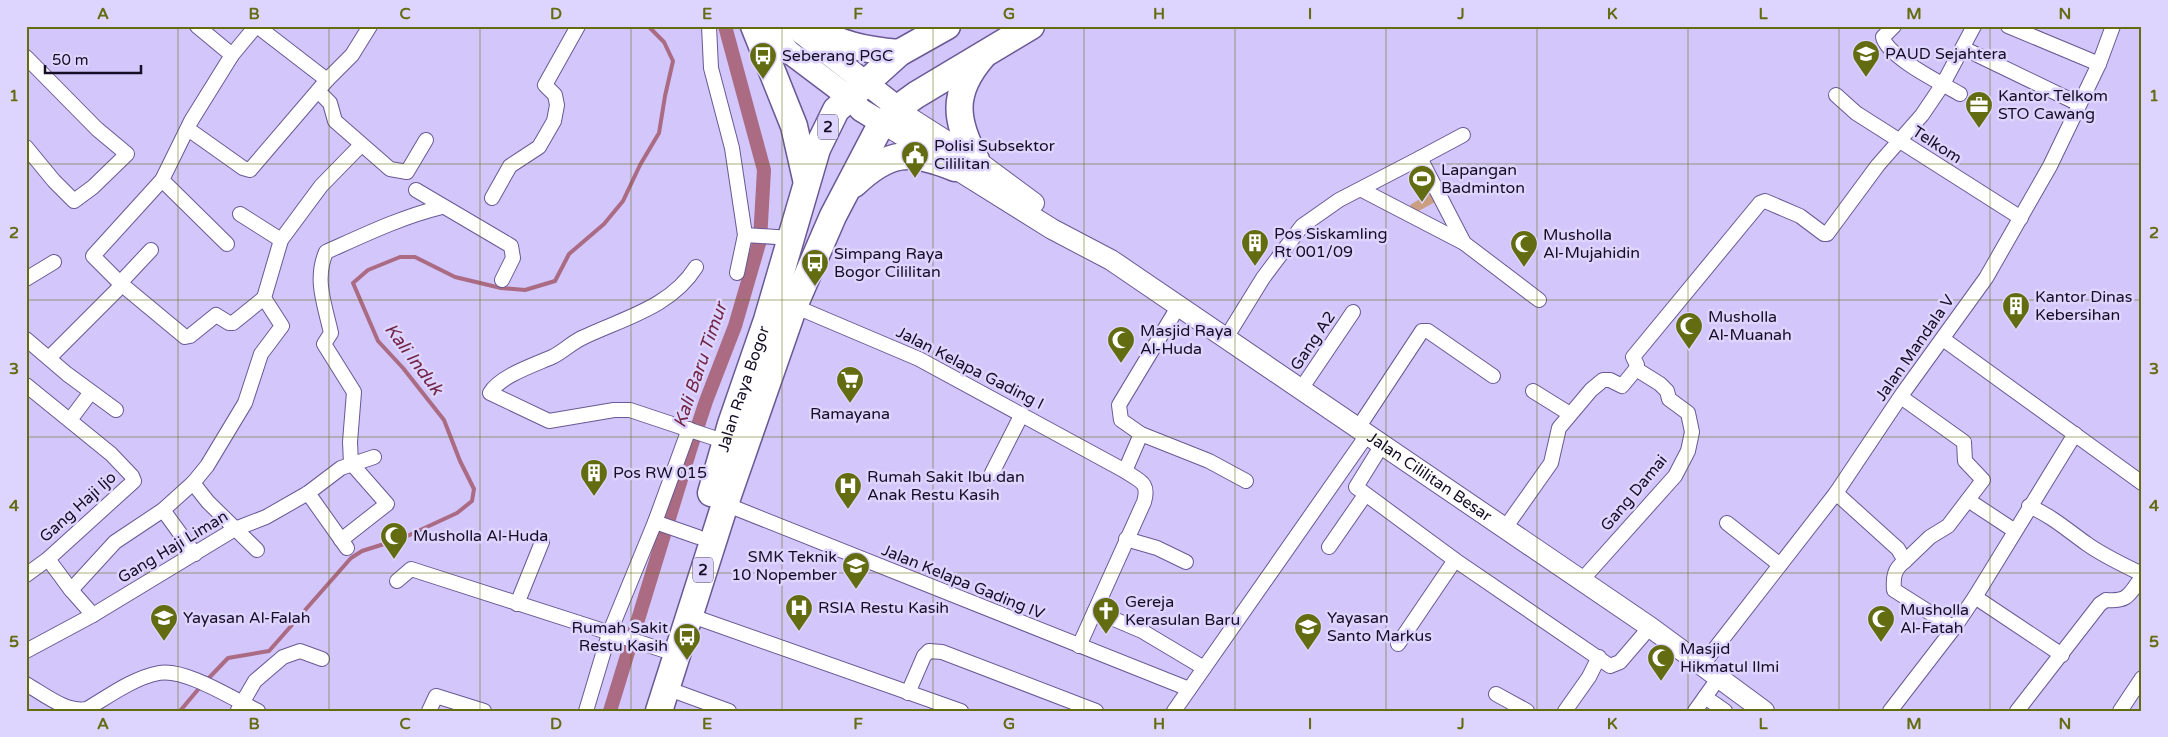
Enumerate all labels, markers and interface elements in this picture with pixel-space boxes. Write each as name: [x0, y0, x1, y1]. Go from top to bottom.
text: A: [97, 4, 109, 24]
text: B: [248, 4, 260, 24]
text: C: [399, 4, 411, 24]
text: D: [550, 4, 562, 24]
text: E: [702, 4, 712, 24]
text: F: [853, 4, 863, 24]
text: G: [1003, 4, 1015, 24]
text: H: [1153, 4, 1165, 24]
text: I: [1308, 4, 1312, 24]
text: J: [1456, 4, 1465, 24]
text: K: [1607, 4, 1618, 24]
text: L: [1758, 4, 1768, 24]
text: M: [1906, 4, 1922, 24]
text: N: [2059, 4, 2071, 24]
school or university icon: PAUD Sejahtera: [1851, 39, 1881, 78]
bus stop icon: Seberang PGC: [748, 41, 778, 80]
scale bar: [45, 42, 141, 74]
place label: PAUD Sejahtera: [1885, 44, 2007, 64]
place label: Seberang PGC: [782, 46, 893, 66]
text: 50 m: [52, 51, 89, 69]
text: 1: [9, 86, 19, 106]
place label: Kantor Telkom STO Cawang: [1998, 86, 2108, 124]
text: 1: [2149, 86, 2159, 106]
office icon: Kantor Telkom STO Cawang: [1964, 90, 1994, 129]
road number: 2: [818, 114, 838, 140]
street label: Telkom: [1909, 122, 1965, 168]
place label: Polisi Subsektor Cililitan: [934, 136, 1056, 174]
public building icon: Polisi Subsektor Cililitan: [900, 140, 930, 179]
place label: Lapangan Badminton: [1441, 160, 1525, 198]
sports icon: Lapangan Badminton: [1407, 164, 1437, 203]
text: 2: [9, 223, 19, 243]
text: 2: [2149, 223, 2159, 243]
place label: Pos Siskamling Rt 001/09: [1274, 224, 1388, 262]
place label: Musholla Al-Mujahidin: [1543, 225, 1640, 263]
building icon: Pos Siskamling Rt 001/09: [1240, 228, 1270, 267]
mosque icon: Musholla Al-Mujahidin: [1509, 229, 1539, 268]
place label: Simpang Raya Bogor Cililitan: [834, 244, 943, 282]
bus stop icon: Simpang Raya Bogor Cililitan: [800, 248, 830, 287]
place label: Kantor Dinas Kebersihan: [2035, 287, 2133, 325]
street label: Jalan Mandala V: [1871, 291, 1959, 405]
building icon: Kantor Dinas Kebersihan: [2001, 291, 2031, 330]
water label: Kali Baru Timur: [668, 298, 732, 430]
place label: Musholla Al-Muanah: [1708, 307, 1792, 345]
street label: Gang A2: [1286, 308, 1340, 374]
mosque icon: Musholla Al-Muanah: [1674, 311, 1704, 350]
water label: Kali Induk: [380, 319, 449, 400]
place label: Masjid Raya Al-Huda: [1140, 321, 1232, 359]
street label: Jalan Raya Bogor: [713, 322, 774, 455]
street label: Jalan Kelapa Gading I: [893, 322, 1047, 414]
mosque icon: Masjid Raya Al-Huda: [1106, 325, 1136, 364]
text: 3: [9, 359, 19, 379]
text: 3: [2149, 359, 2159, 379]
supermarket icon: Ramayana: [835, 365, 865, 404]
place label: Ramayana: [810, 404, 890, 424]
street label: Jalan Cililitan Besar: [1363, 427, 1496, 527]
street label: Gang Damai: [1596, 451, 1672, 535]
building icon: Pos RW 015: [579, 458, 609, 497]
place label: Pos RW 015: [613, 463, 707, 483]
street label: Gang Haji Ijo: [35, 467, 121, 547]
place label: Rumah Sakit Ibu dan Anak Restu Kasih: [867, 467, 1025, 505]
hospital icon: Rumah Sakit Ibu dan Anak Restu Kasih: [833, 471, 863, 510]
text: 4: [9, 496, 19, 516]
text: 4: [2149, 496, 2159, 516]
street label: Gang Haji Liman: [114, 506, 232, 588]
mosque icon: Musholla Al-Huda: [379, 521, 409, 560]
place label: Musholla Al-Huda: [413, 526, 548, 546]
street label: Jalan Kelapa Gading IV: [879, 540, 1047, 624]
place label: SMK Teknik 10 Nopember: [731, 547, 838, 585]
school or university icon: SMK Teknik 10 Nopember: [841, 551, 871, 590]
road number: 2: [693, 558, 713, 582]
place label: Gereja Kerasulan Baru: [1125, 592, 1240, 630]
hospital icon: RSIA Restu Kasih: [784, 593, 814, 632]
church icon: Gereja Kerasulan Baru: [1091, 596, 1121, 635]
place label: RSIA Restu Kasih: [818, 598, 949, 618]
place label: Musholla Al-Fatah: [1900, 600, 1969, 638]
school or university icon: Yayasan Al-Falah: [149, 603, 179, 642]
mosque icon: Musholla Al-Fatah: [1866, 604, 1896, 643]
place label: Yayasan Al-Falah: [183, 608, 310, 628]
place label: Yayasan Santo Markus: [1327, 608, 1432, 646]
school or university icon: Yayasan Santo Markus: [1293, 612, 1323, 651]
place label: Rumah Sakit Restu Kasih: [572, 618, 668, 656]
bus stop icon: Rumah Sakit Restu Kasih: [672, 622, 702, 661]
text: 5: [9, 632, 19, 652]
text: 5: [2149, 632, 2159, 652]
place label: Masjid Hikmatul Ilmi: [1680, 639, 1779, 677]
mosque icon: Masjid Hikmatul Ilmi: [1646, 643, 1676, 682]
text: A: [97, 714, 109, 734]
text: B: [248, 714, 260, 734]
text: C: [399, 714, 411, 734]
text: D: [550, 714, 562, 734]
text: E: [702, 714, 712, 734]
text: F: [853, 714, 863, 734]
text: G: [1003, 714, 1015, 734]
text: H: [1153, 714, 1165, 734]
text: I: [1308, 714, 1312, 734]
text: J: [1456, 714, 1465, 734]
text: K: [1607, 714, 1618, 734]
text: L: [1758, 714, 1768, 734]
text: M: [1906, 714, 1922, 734]
text: N: [2059, 714, 2071, 734]

